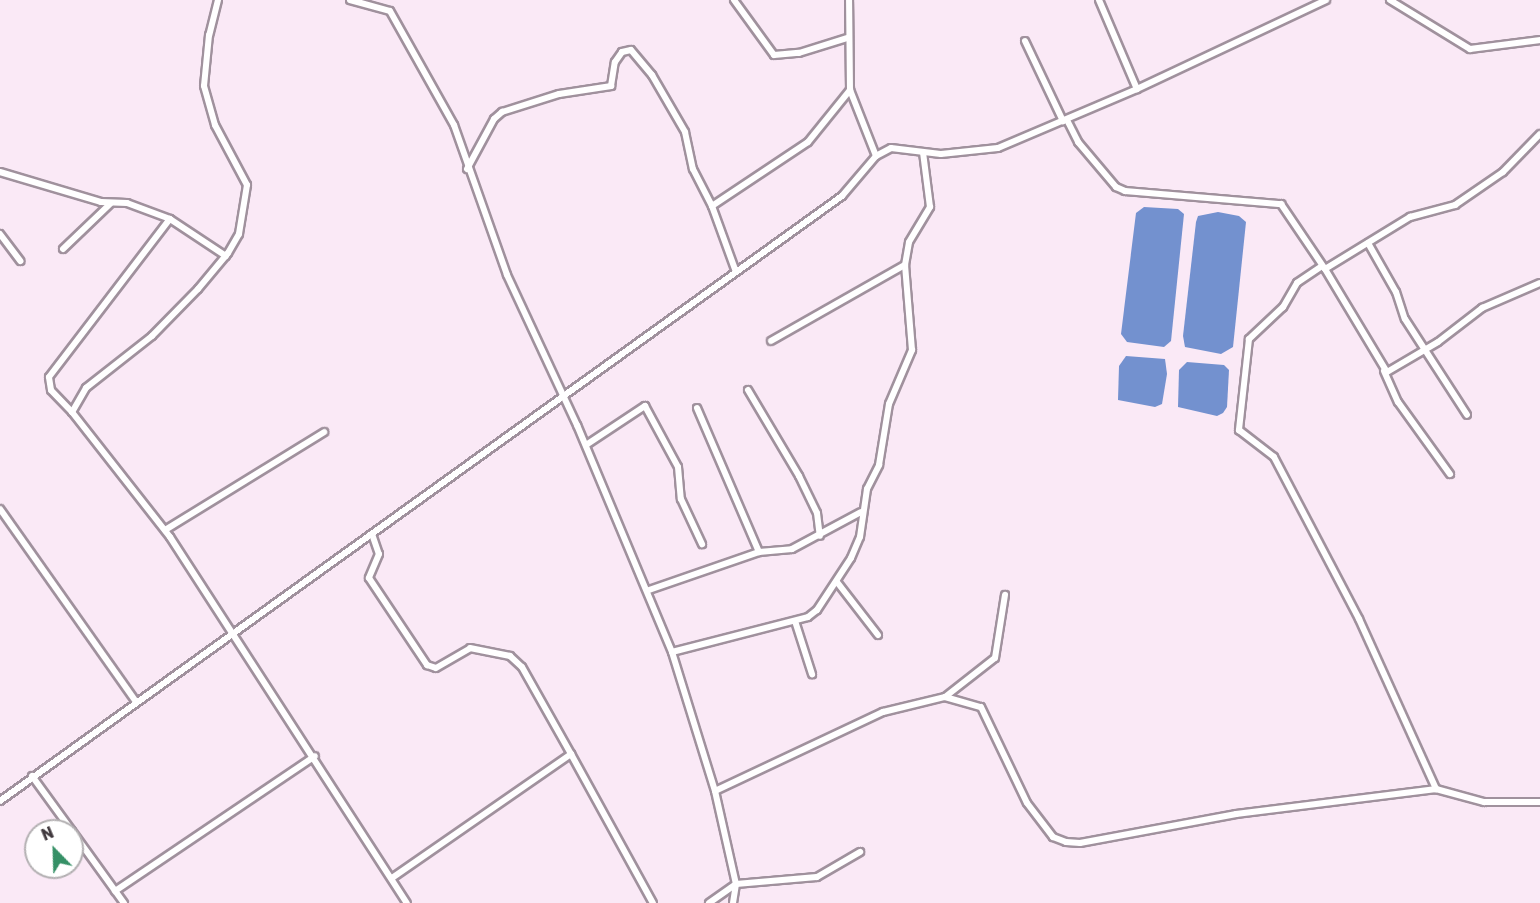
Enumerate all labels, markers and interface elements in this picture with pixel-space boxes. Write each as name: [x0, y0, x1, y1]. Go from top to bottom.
north arrow: [24, 819, 84, 879]
text: N: [39, 823, 57, 845]

